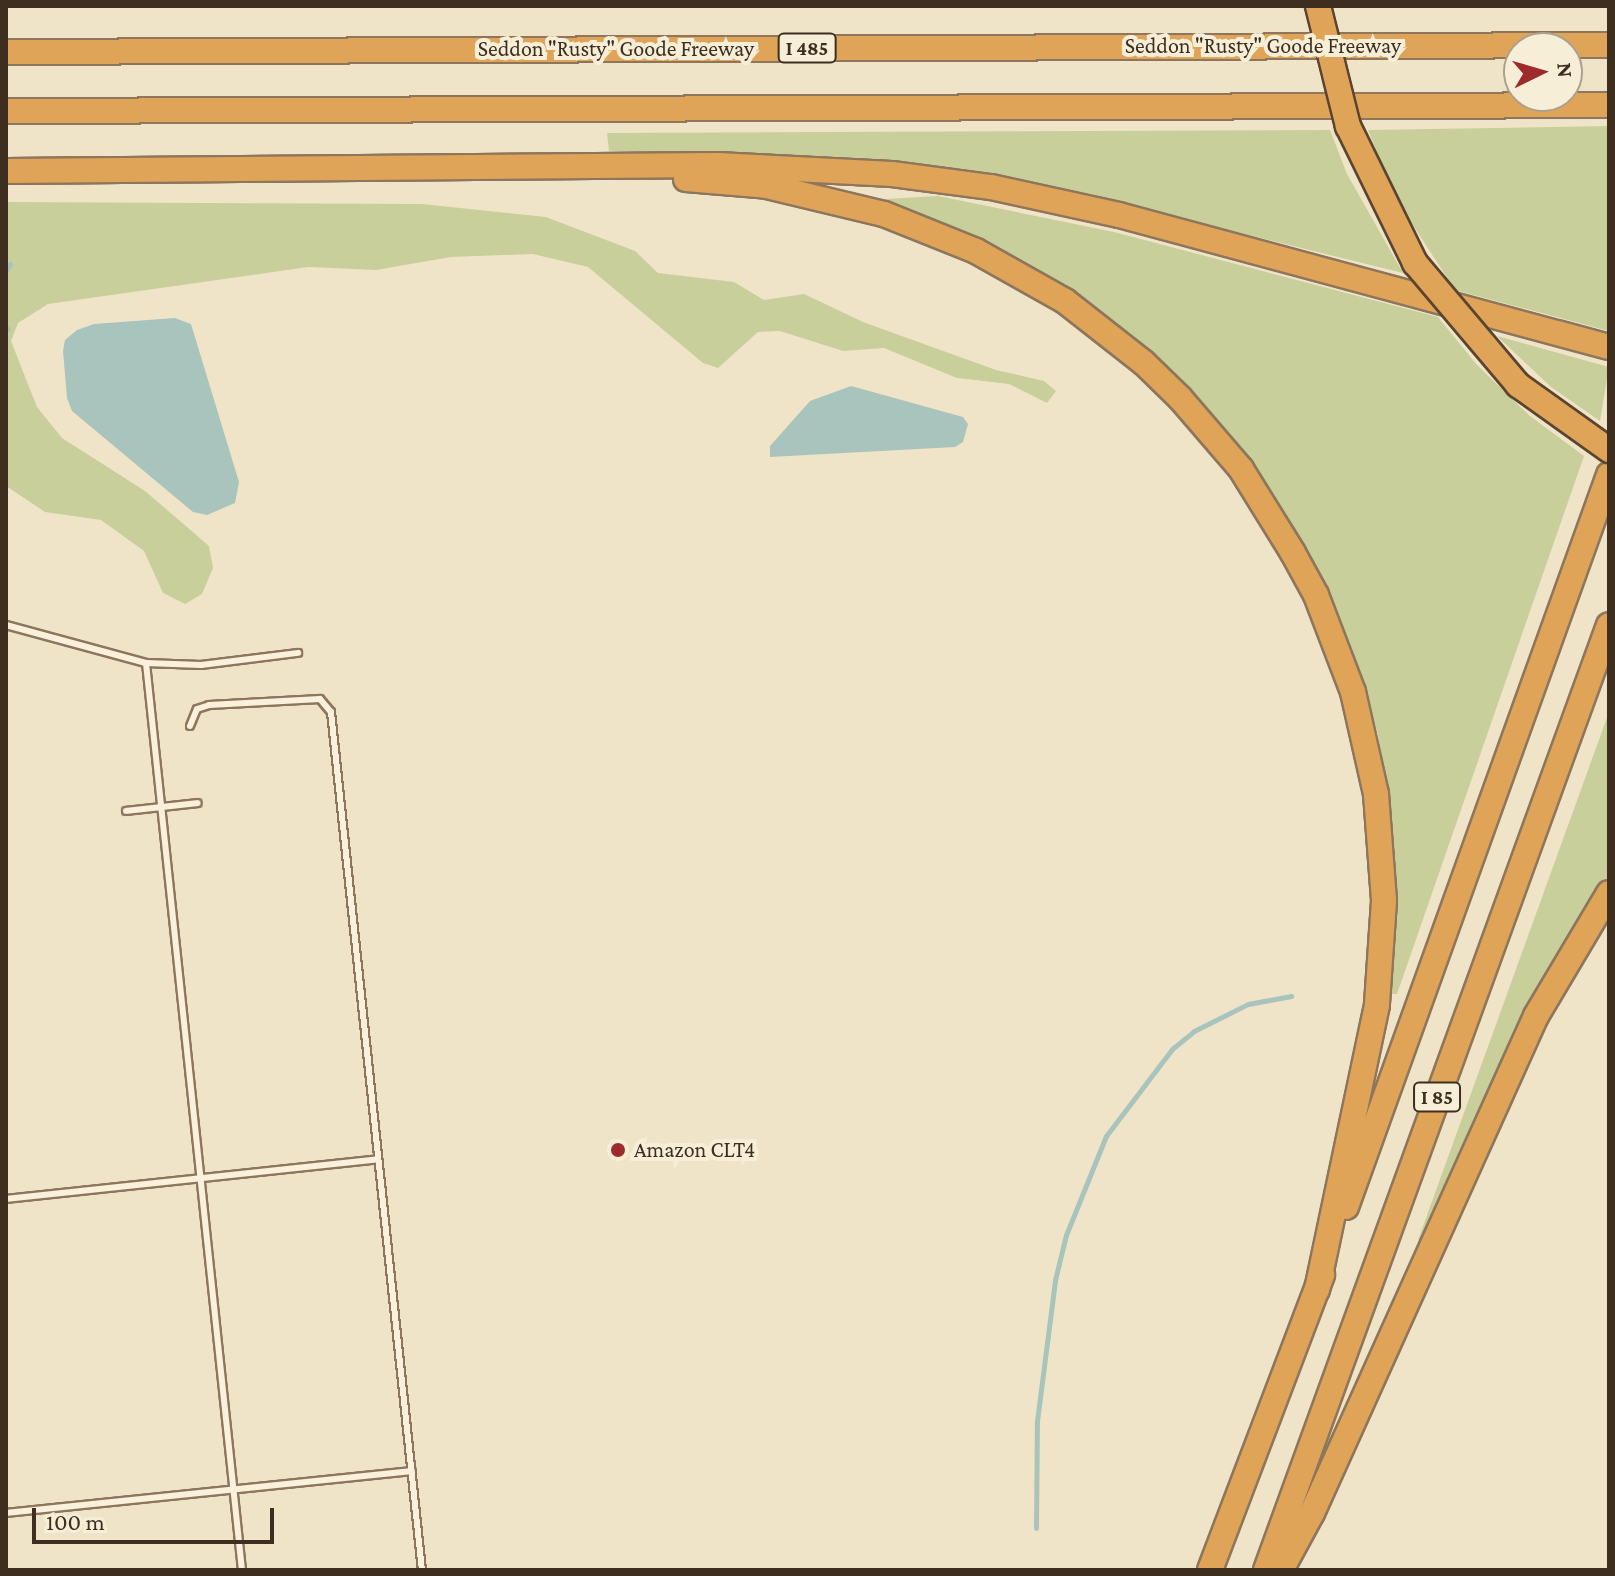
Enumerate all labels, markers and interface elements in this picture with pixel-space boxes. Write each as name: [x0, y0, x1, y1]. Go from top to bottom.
road number: I 485: [777, 32, 837, 64]
north arrow: [1503, 32, 1583, 112]
street label: Seddon "Rusty" Goode Freeway: [1125, 33, 1401, 59]
street label: Seddon "Rusty" Goode Freeway: [478, 36, 754, 62]
text: N: [1552, 61, 1579, 79]
road number: I 85: [1413, 1081, 1461, 1113]
place label: Amazon CLT4: [634, 1137, 755, 1163]
marker: Amazon CLT4: [609, 1141, 627, 1159]
scale bar: [36, 1492, 278, 1542]
text: 100 m: [46, 1508, 105, 1535]

